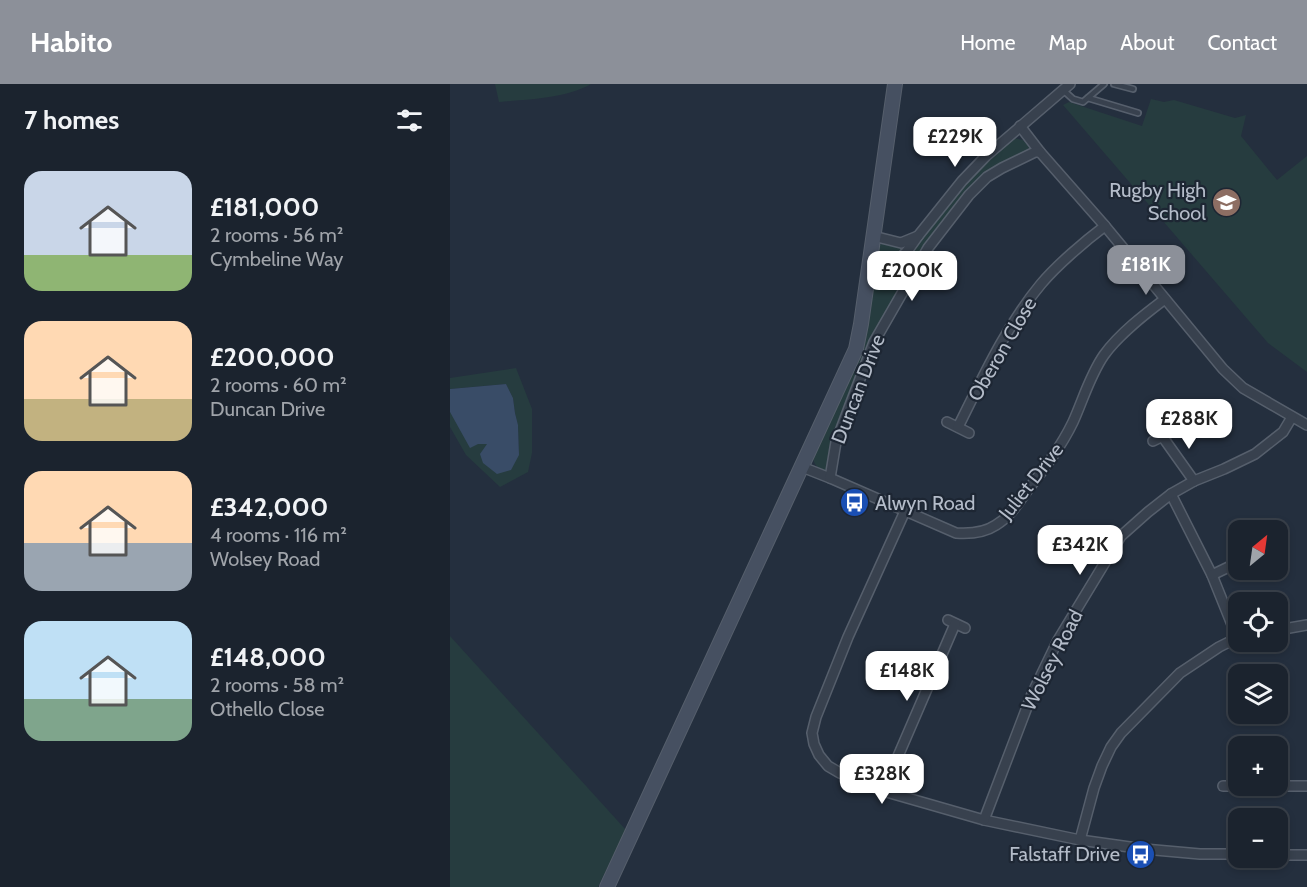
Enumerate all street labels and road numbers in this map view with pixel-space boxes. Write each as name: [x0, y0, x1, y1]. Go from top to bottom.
street label: Oberon Close: [963, 293, 1041, 405]
street label: Duncan Drive: [826, 331, 890, 447]
street label: Juliet Drive: [993, 438, 1068, 525]
street label: Wolsey Road: [1016, 605, 1088, 715]

